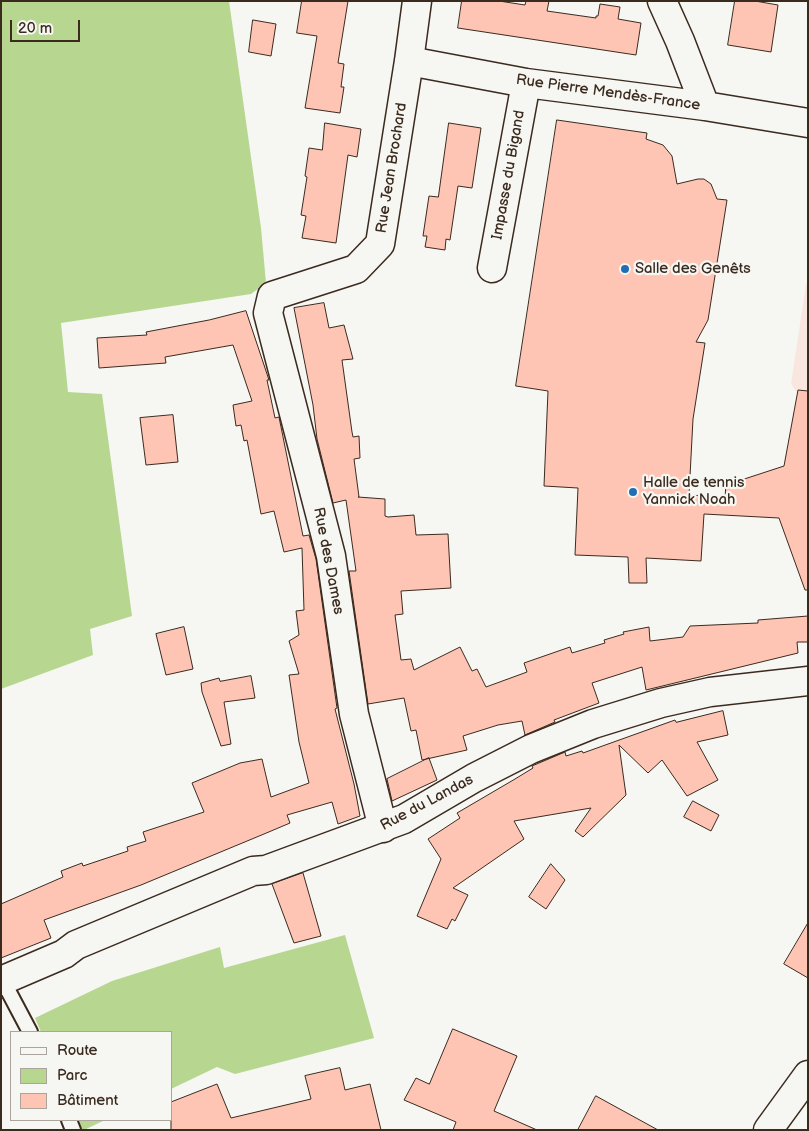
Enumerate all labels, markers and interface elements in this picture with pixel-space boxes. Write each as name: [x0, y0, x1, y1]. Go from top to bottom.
scale bar: [12, 10, 82, 42]
text: 20 m: [18, 19, 52, 38]
street label: Rue Pierre Mendès-France: [515, 71, 701, 115]
street label: Rue Jean Brochard: [373, 102, 411, 234]
street label: Impasse du Bigand: [489, 109, 529, 241]
place label: Salle des Genêts: [635, 260, 751, 278]
marker: Salle des Genêts: [619, 263, 631, 275]
place label: Halle de tennis Yannick Noah: [643, 474, 744, 509]
marker: Halle de tennis Yannick Noah: [627, 486, 639, 498]
street label: Rue des Dames: [309, 506, 347, 616]
street label: Rue du Landas: [377, 771, 477, 835]
legend: [10, 1031, 172, 1121]
text: Route: [57, 1041, 97, 1060]
text: Parc: [57, 1066, 87, 1085]
text: Bâtiment: [57, 1091, 118, 1110]

